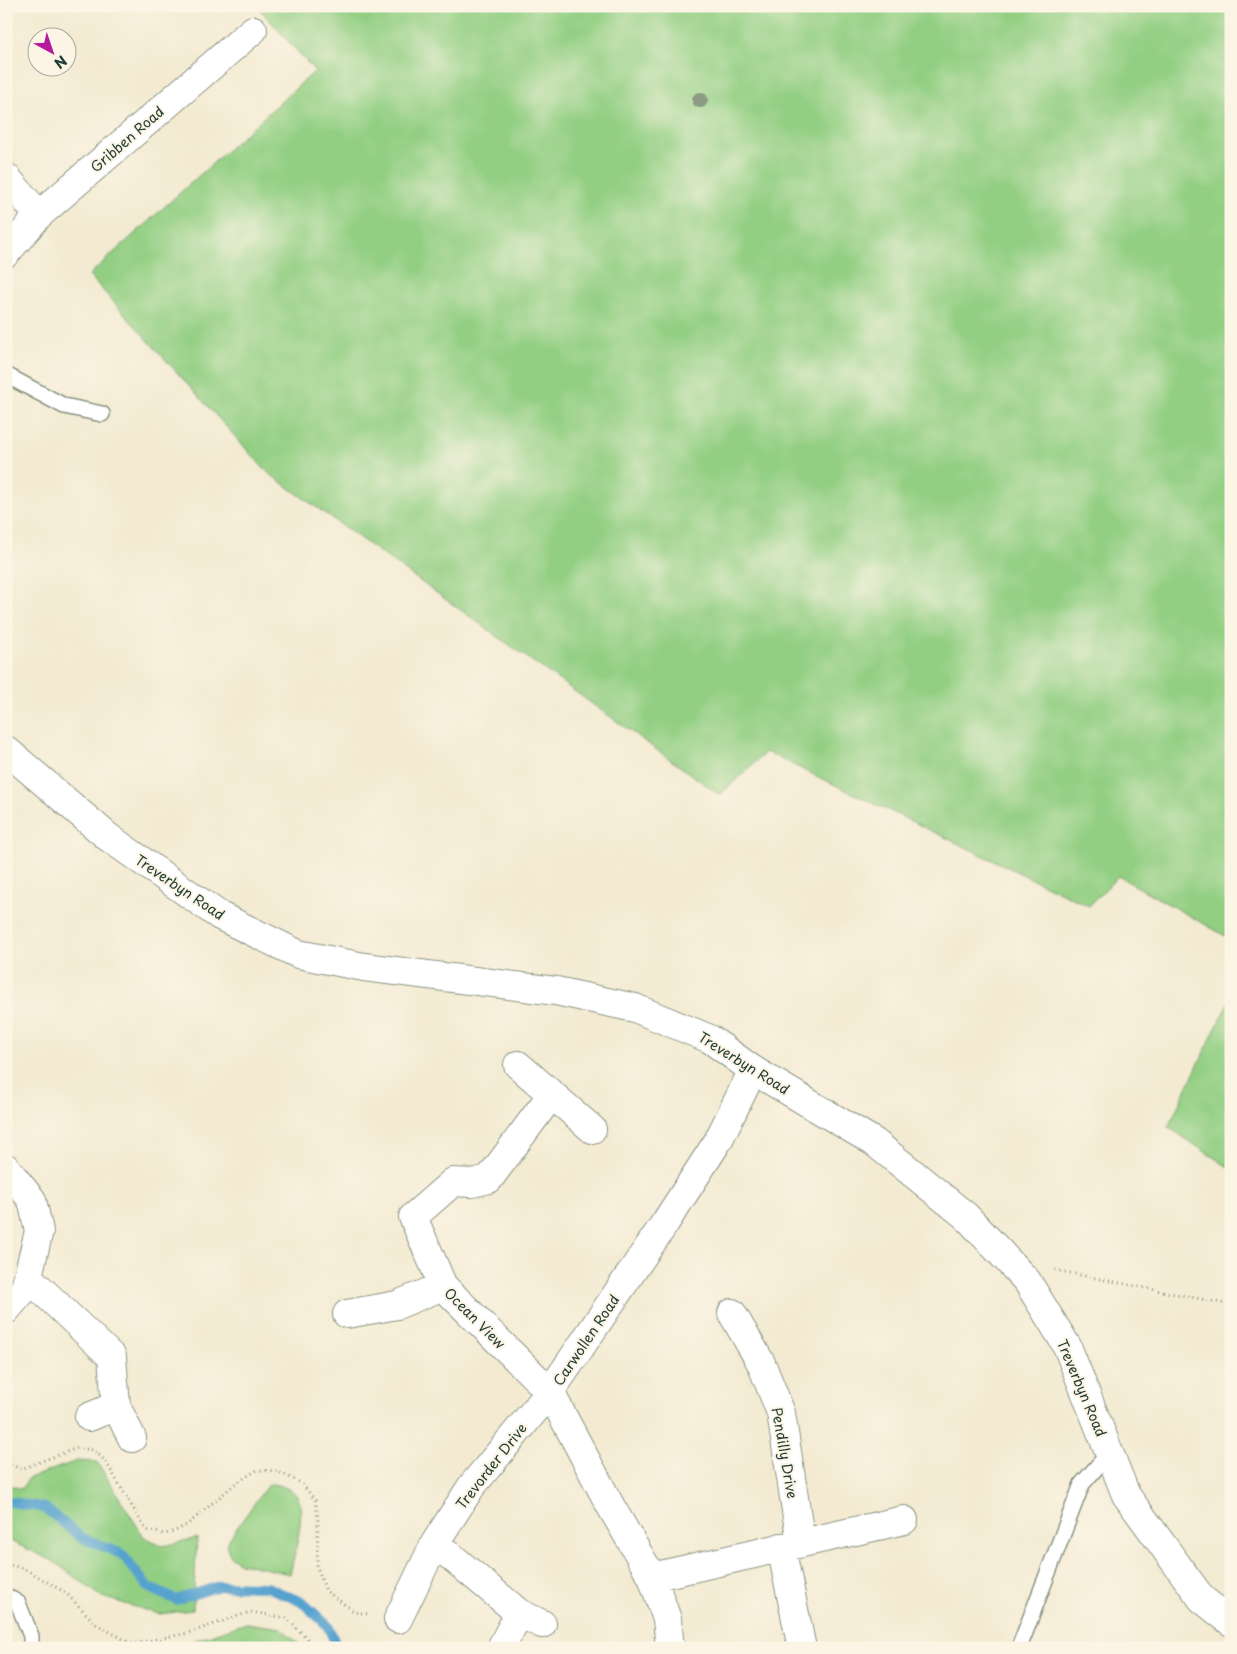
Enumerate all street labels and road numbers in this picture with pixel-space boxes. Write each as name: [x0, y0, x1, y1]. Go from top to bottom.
street label: Gribben Road: [86, 101, 168, 177]
street label: Treverbyn Road: [131, 849, 229, 925]
street label: Treverbyn Road: [694, 1026, 794, 1100]
street label: Ocean View: [440, 1283, 510, 1353]
street label: Carwollen Road: [548, 1290, 624, 1390]
street label: Treverbyn Road: [1052, 1336, 1112, 1440]
street label: Pendilly Drive: [767, 1406, 803, 1500]
street label: Trevorder Drive: [451, 1418, 531, 1514]

